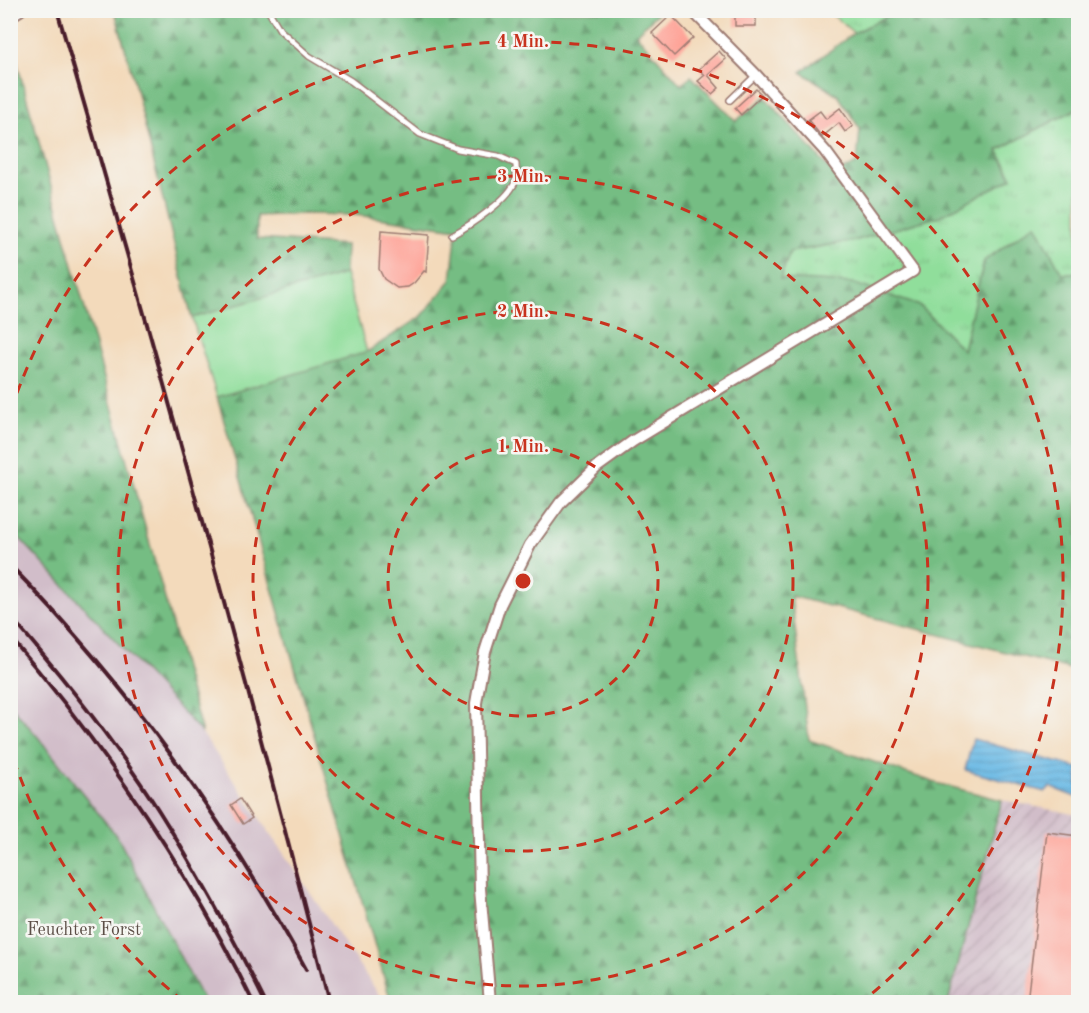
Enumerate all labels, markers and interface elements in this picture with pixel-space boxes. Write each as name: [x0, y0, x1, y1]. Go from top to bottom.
text: 4 Min.: [497, 33, 549, 51]
text: 3 Min.: [497, 168, 549, 186]
text: 2 Min.: [497, 303, 549, 321]
text: 1 Min.: [497, 438, 549, 456]
centre of rings: [513, 571, 533, 591]
park label: Feuchter Forst: [27, 921, 141, 939]

